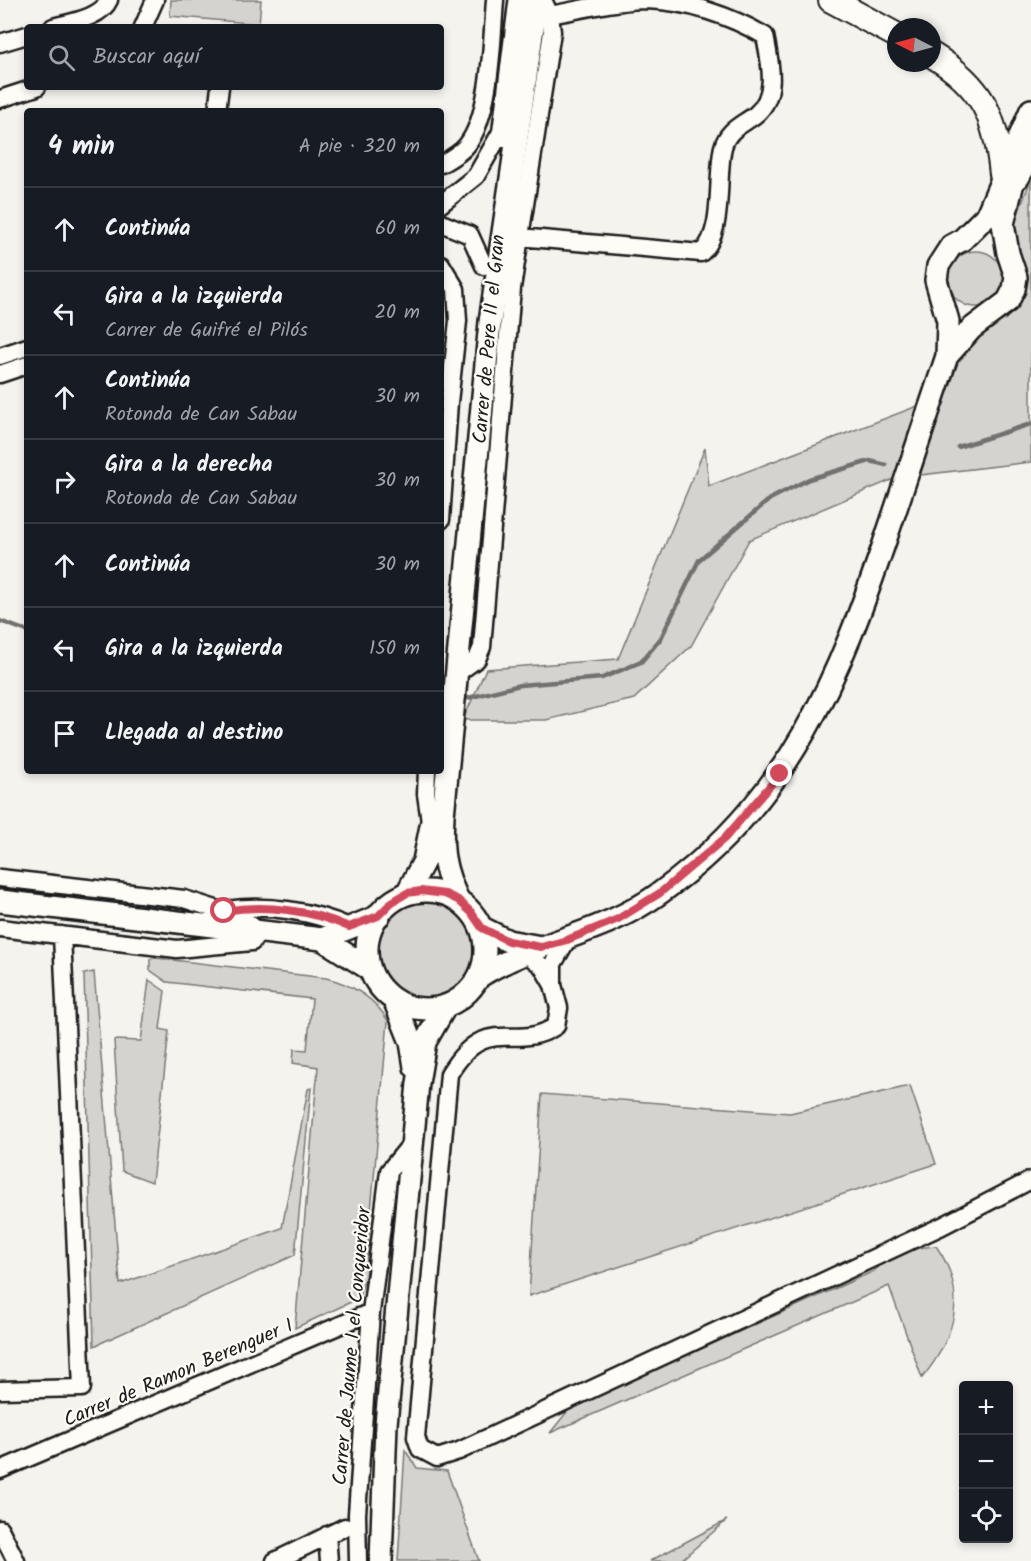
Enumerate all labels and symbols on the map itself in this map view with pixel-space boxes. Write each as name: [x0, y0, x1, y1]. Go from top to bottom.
north arrow: [887, 18, 941, 72]
street label: Carrer de Pere II el Gran: [465, 233, 515, 445]
route end: [766, 760, 792, 786]
route start: [210, 897, 236, 923]
street label: Carrer de Jaume I el Conqueridor: [325, 1204, 381, 1487]
street label: Carrer de Ramon Berenguer I: [59, 1311, 299, 1437]

